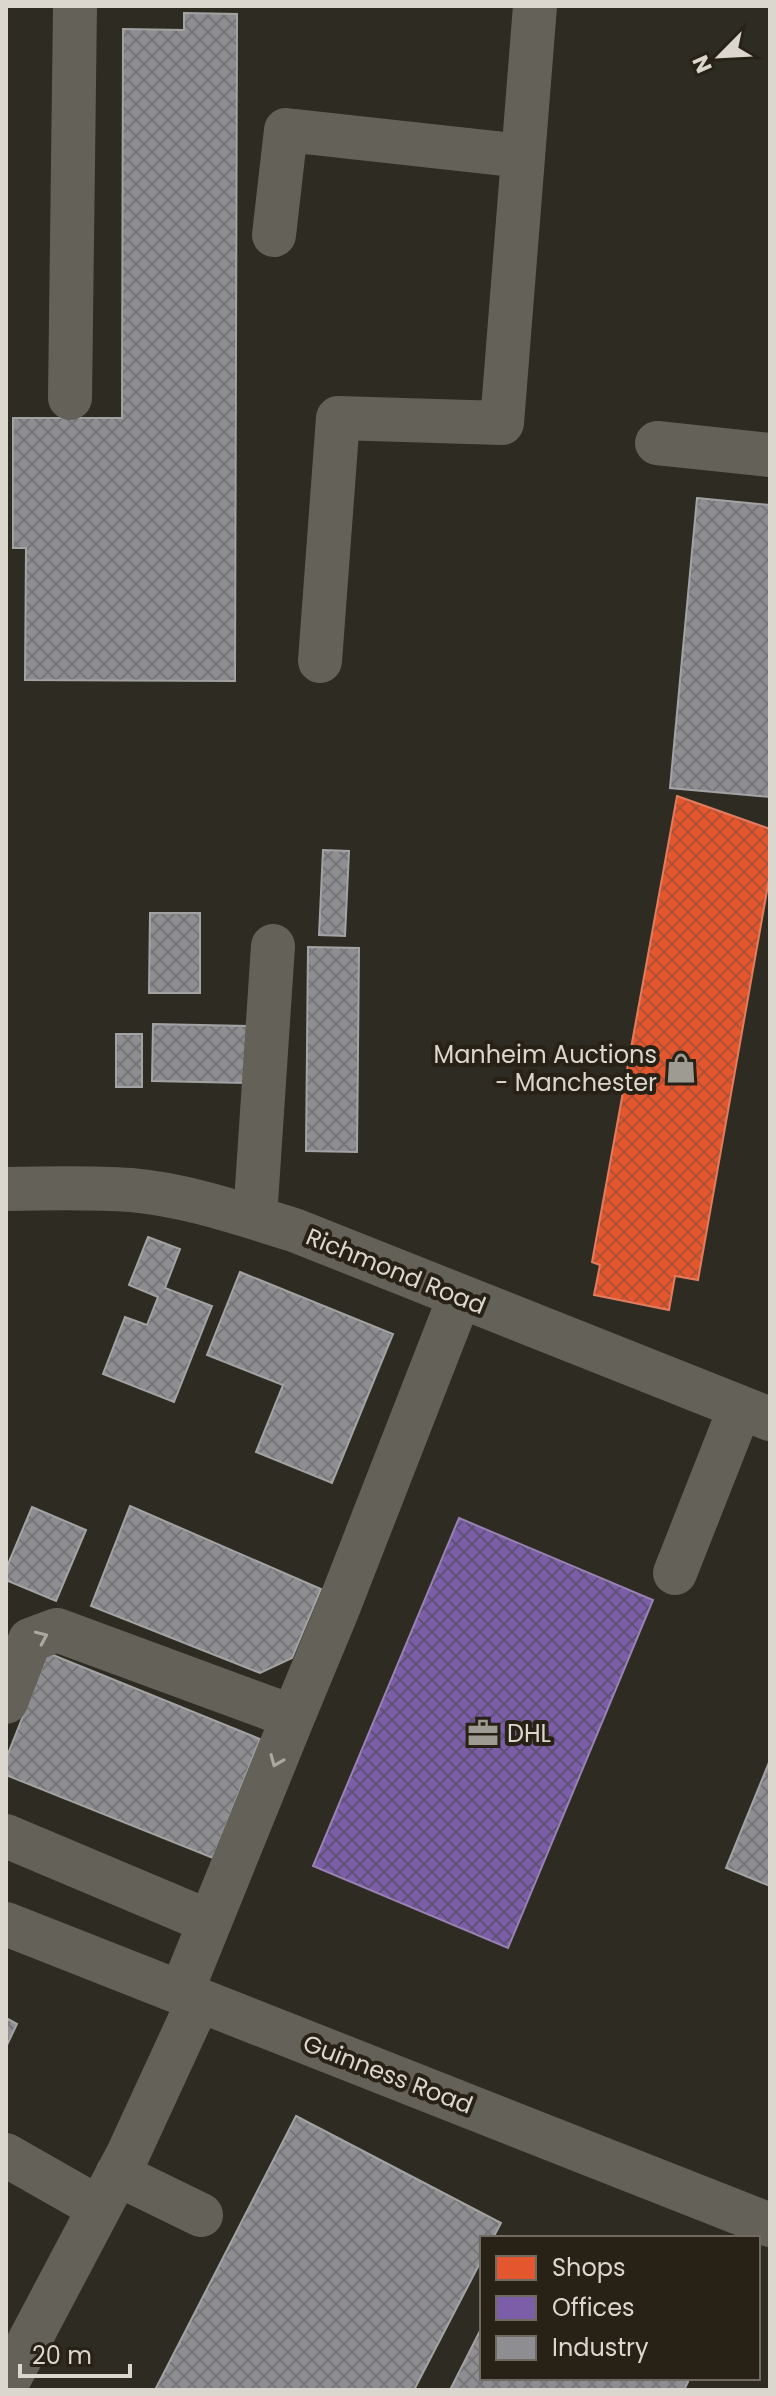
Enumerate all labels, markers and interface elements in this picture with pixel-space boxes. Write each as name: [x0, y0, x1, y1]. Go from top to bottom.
north arrow: [680, 16, 760, 96]
text: N: [685, 50, 720, 78]
place label: Manheim Auctions - Manchester: [433, 1038, 657, 1099]
shop icon: Manheim Auctions - Manchester: [664, 1051, 698, 1085]
street label: Richmond Road: [301, 1220, 491, 1322]
one-way arrow: [33, 1630, 48, 1646]
office icon: DHL: [466, 1716, 500, 1750]
place label: DHL: [507, 1717, 551, 1750]
one-way arrow: [270, 1753, 286, 1767]
street label: Guinness Road: [298, 2026, 478, 2122]
legend: [480, 2236, 760, 2380]
text: Shops: [552, 2251, 626, 2284]
text: Offices: [552, 2291, 635, 2324]
scale bar: [20, 2328, 130, 2378]
text: Industry: [552, 2331, 649, 2364]
text: 20 m: [32, 2339, 92, 2372]

